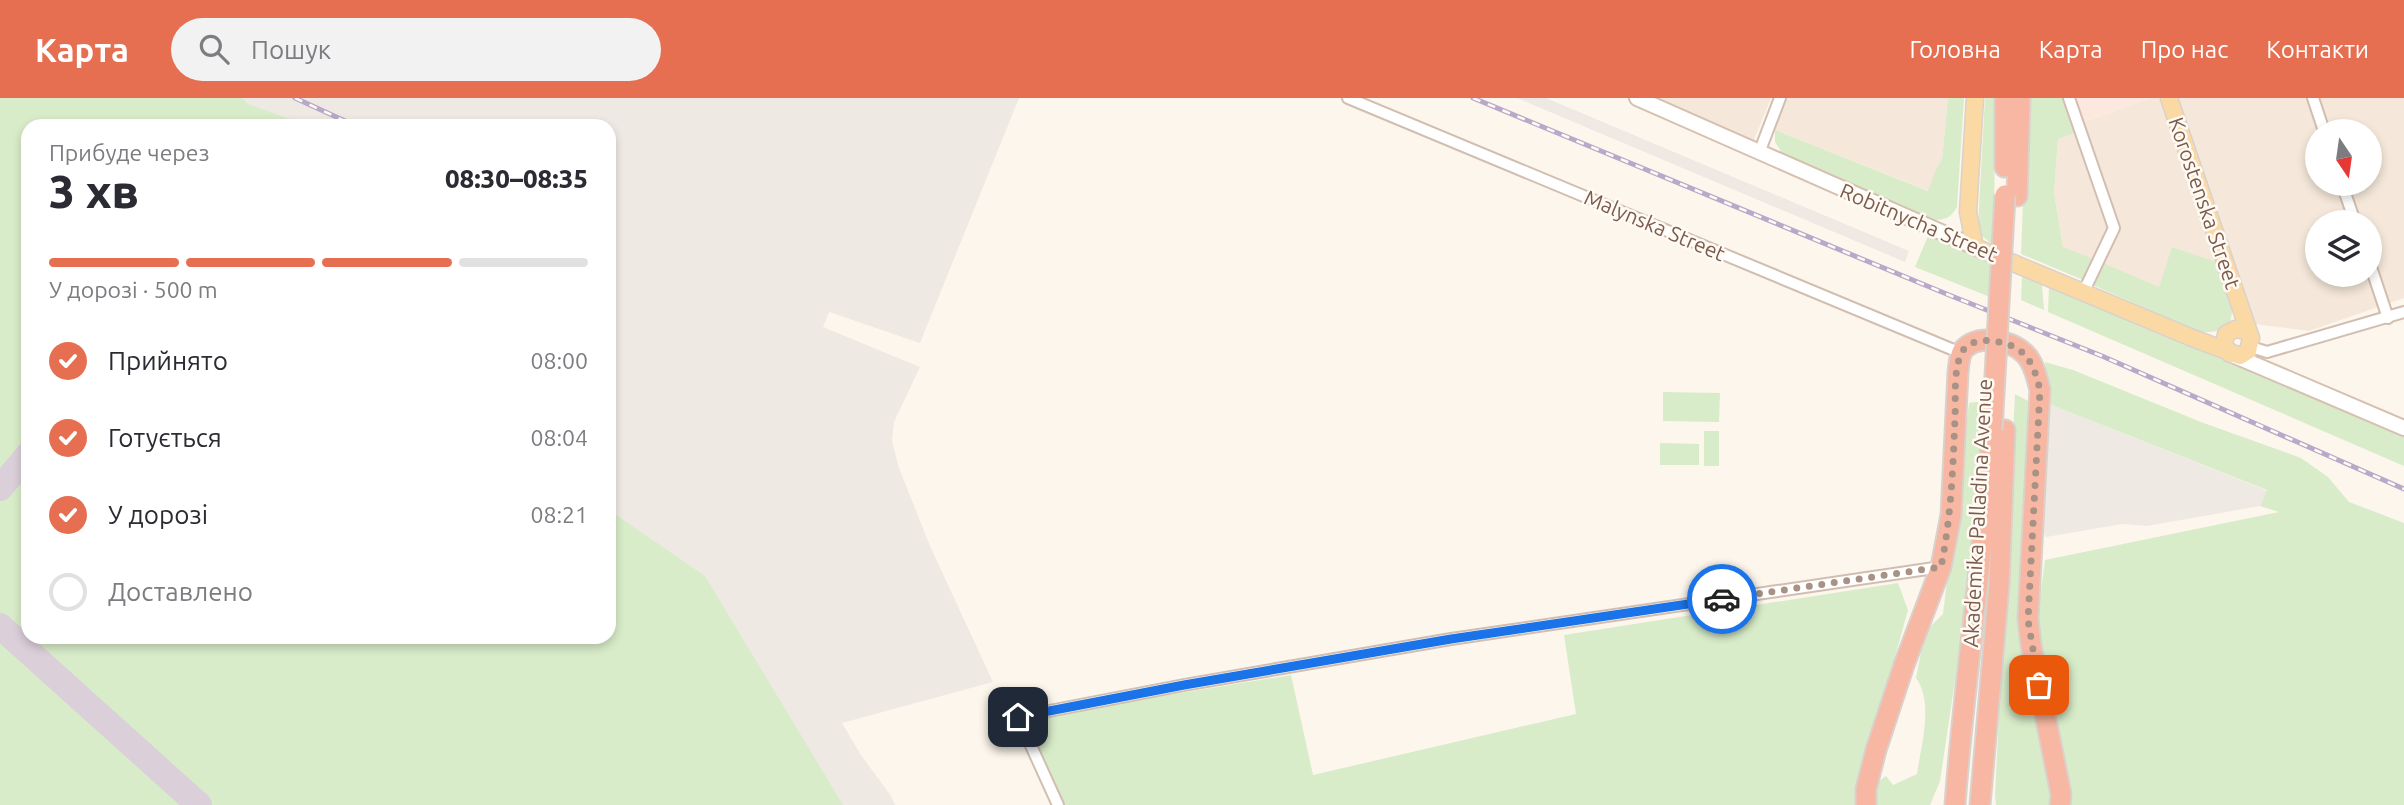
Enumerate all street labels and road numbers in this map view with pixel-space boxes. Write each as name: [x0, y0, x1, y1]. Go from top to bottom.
street label: Korostenska Street: [2164, 114, 2246, 292]
street label: Robitnycha Street: [1837, 178, 2001, 266]
street label: Malynska Street: [1581, 185, 1729, 265]
street label: Akademika Palladina Avenue: [1958, 378, 1996, 648]

